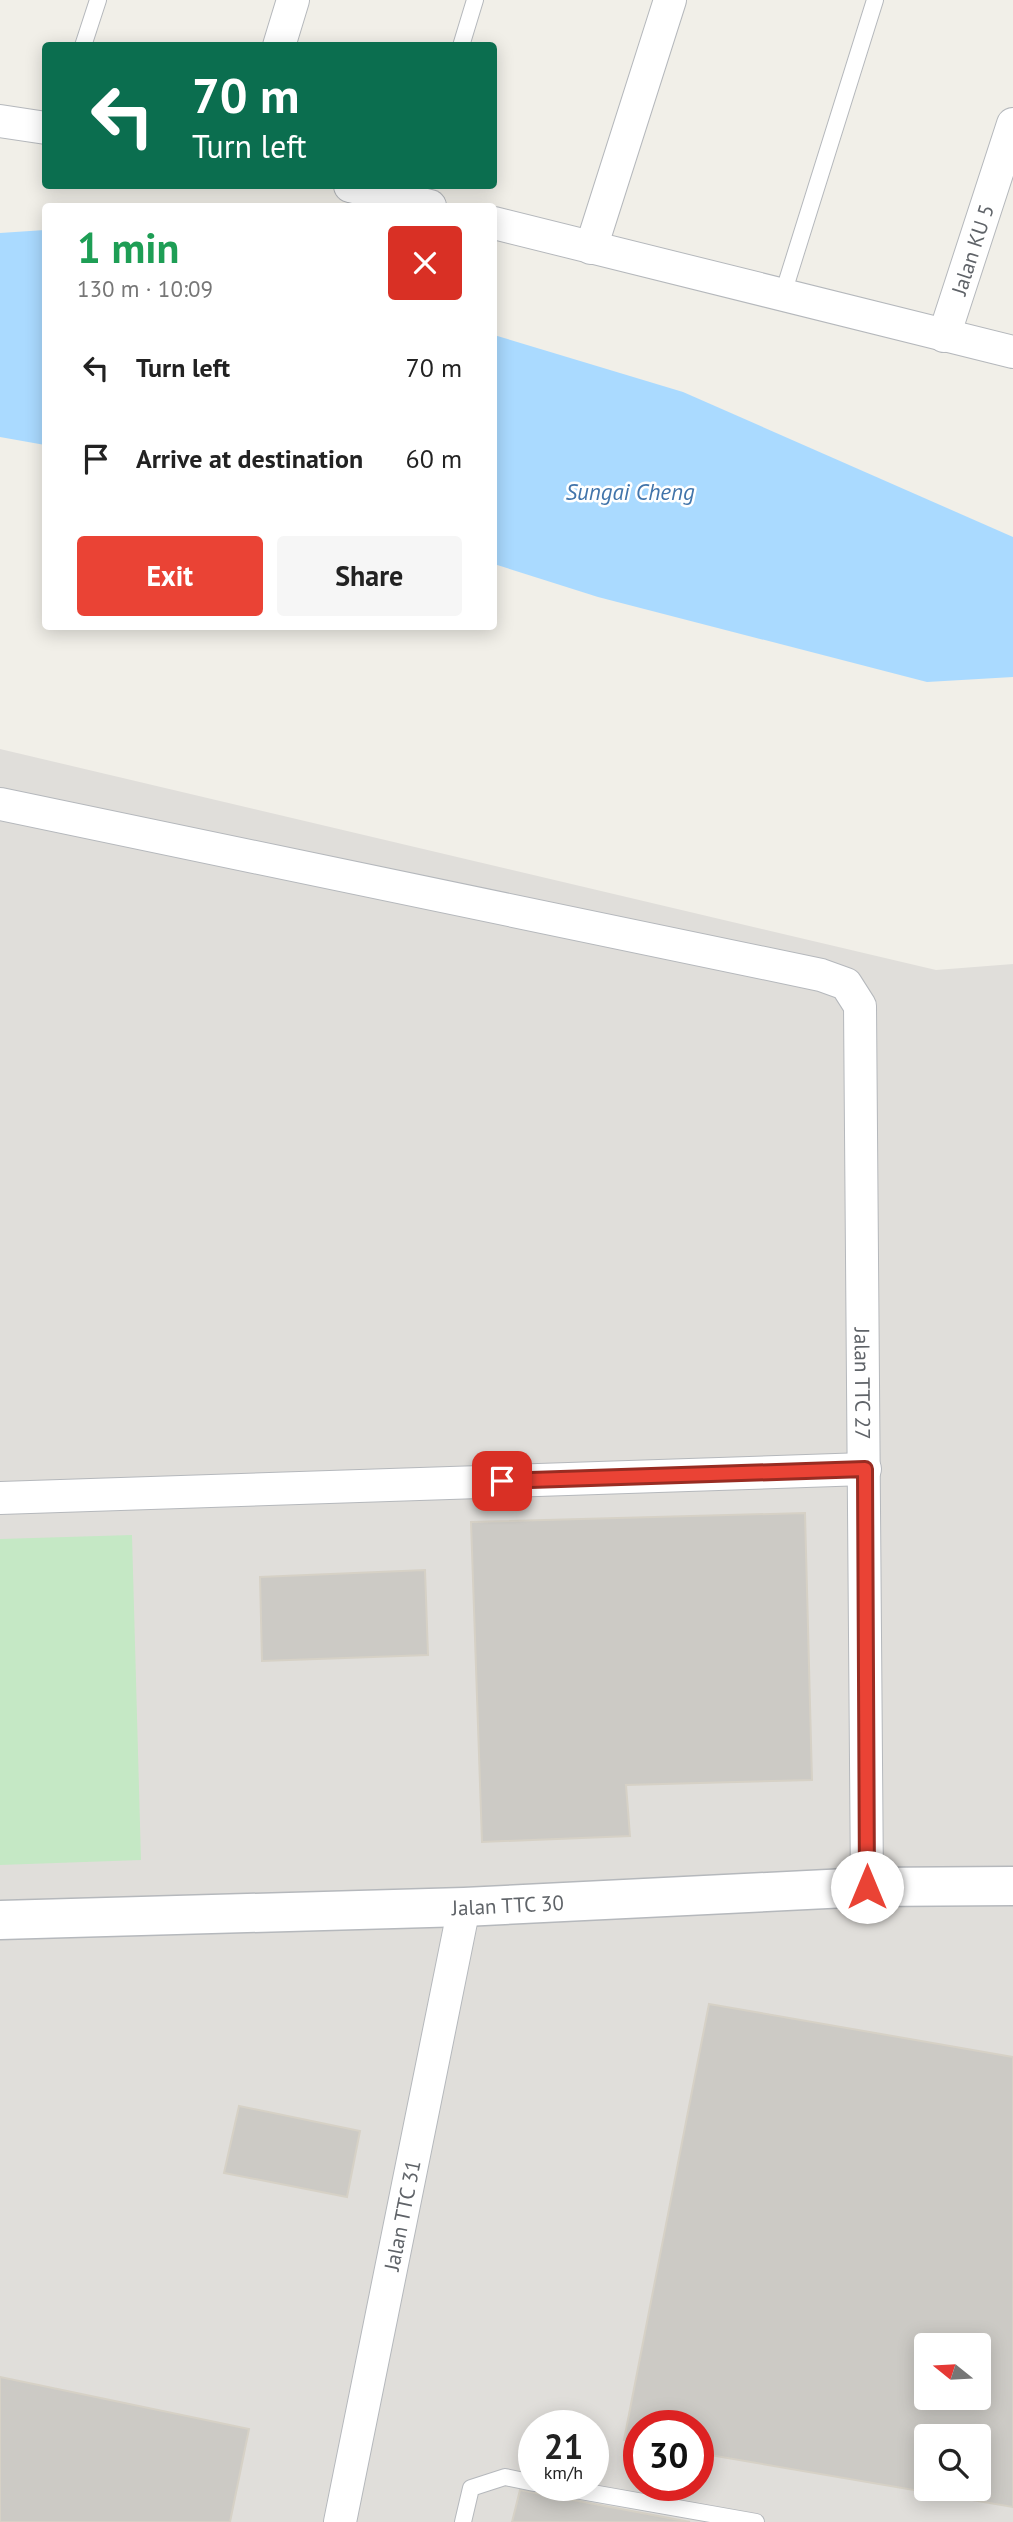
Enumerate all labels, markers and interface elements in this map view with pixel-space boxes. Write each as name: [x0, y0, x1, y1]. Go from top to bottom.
text: 70 m: [192, 63, 299, 127]
icon: left: [77, 70, 168, 161]
text: Turn left: [192, 125, 307, 167]
street label: Jalan KU 5: [945, 201, 1000, 299]
text: 1 min: [77, 220, 179, 275]
button: close: [388, 226, 462, 300]
text: 130 m · 10:09: [77, 274, 213, 303]
icon: left: [77, 349, 115, 387]
text: Turn left: [136, 351, 230, 384]
text: 70 m: [406, 351, 462, 384]
icon: arrive: [77, 440, 115, 478]
text: Arrive at destination: [136, 442, 363, 475]
text: 60 m: [406, 442, 462, 475]
water label: Sungai Cheng: [565, 477, 695, 506]
button: Exit: [77, 536, 263, 616]
button: Share: [277, 536, 462, 616]
street label: Jalan TTC 27: [849, 1327, 877, 1440]
pin: [472, 1451, 532, 1511]
icon: arrive: [483, 1462, 521, 1500]
position arrow: [830, 1850, 904, 1924]
street label: Jalan TTC 30: [450, 1889, 564, 1921]
street label: Jalan TTC 31: [377, 2158, 426, 2274]
north arrow: [914, 2333, 990, 2410]
map controls: [914, 2333, 991, 2501]
speed limit sign: 30: [623, 2410, 714, 2501]
text: 21: [544, 2423, 583, 2469]
button: search: [914, 2424, 991, 2501]
text: km/h: [544, 2461, 583, 2484]

